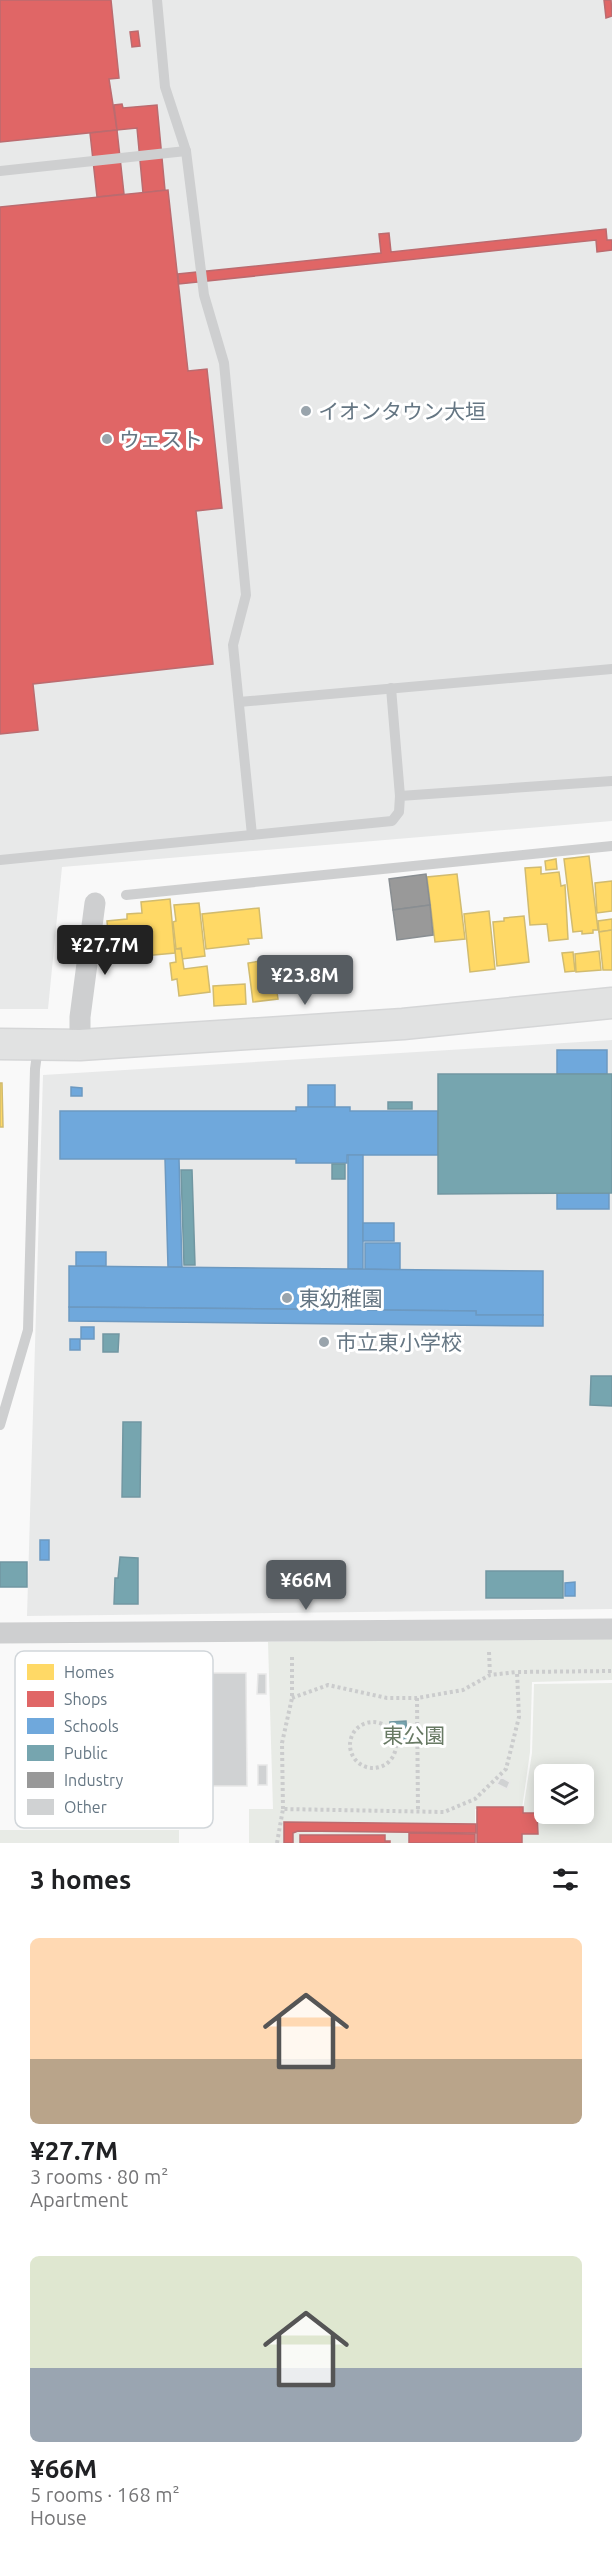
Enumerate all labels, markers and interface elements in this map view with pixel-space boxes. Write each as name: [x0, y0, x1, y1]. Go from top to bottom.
place label: イオンタウン大垣: [318, 399, 486, 423]
marker: イオンタウン大垣: [299, 404, 313, 418]
place label: ウェスト: [119, 427, 203, 451]
marker: ウェスト: [100, 432, 114, 446]
pin: ¥27.7M: [56, 925, 154, 976]
text: ¥27.7M: [71, 933, 139, 956]
pin: ¥23.8M: [256, 955, 354, 1006]
text: ¥23.8M: [271, 963, 339, 986]
place label: 東幼稚園: [299, 1286, 383, 1310]
marker: 東幼稚園: [280, 1291, 294, 1305]
place label: 市立東小学校: [336, 1330, 462, 1354]
marker: 市立東小学校: [317, 1335, 331, 1349]
pin: ¥66M: [270, 1560, 342, 1611]
text: ¥66M: [280, 1568, 332, 1591]
legend: [15, 1651, 213, 1828]
text: Homes: [64, 1663, 114, 1681]
text: Shops: [64, 1690, 107, 1708]
text: Schools: [64, 1717, 119, 1735]
park label: 東公園: [383, 1723, 446, 1747]
text: Public: [64, 1744, 108, 1762]
map controls: [534, 1764, 594, 1824]
button: layers: [534, 1764, 594, 1824]
text: Industry: [64, 1771, 123, 1789]
text: Other: [64, 1798, 107, 1816]
icon: filters: [549, 1863, 582, 1896]
text: 3 homes: [30, 1865, 131, 1894]
icon: home: [252, 1977, 360, 2085]
text: ¥27.7M: [30, 2136, 118, 2165]
text: 3 rooms · 80 m²: [30, 2165, 168, 2188]
text: Apartment: [30, 2188, 128, 2211]
icon: home: [252, 2295, 360, 2403]
text: ¥66M: [30, 2454, 97, 2483]
text: 5 rooms · 168 m²: [30, 2483, 180, 2506]
text: House: [30, 2506, 87, 2529]

